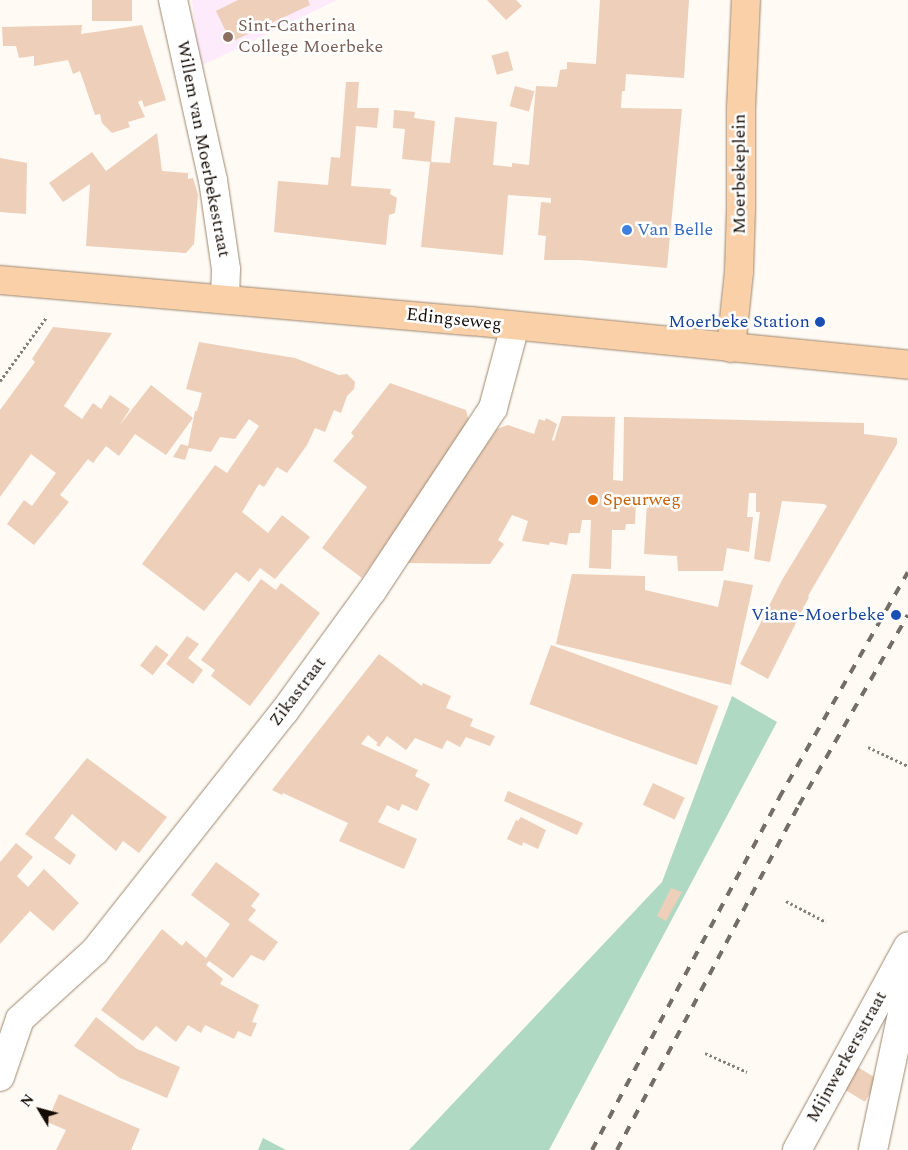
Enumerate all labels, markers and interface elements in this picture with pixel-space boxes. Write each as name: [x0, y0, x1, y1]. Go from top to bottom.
place label: Sint-Catherina College Moerbeke: [238, 16, 383, 58]
marker: Sint-Catherina College Moerbeke: [222, 31, 234, 43]
street label: Willem van Moerbekestraat: [171, 39, 235, 259]
street label: Moerbekeplein: [729, 114, 751, 234]
place label: Van Belle: [637, 219, 713, 241]
marker: Van Belle: [621, 224, 633, 236]
street label: Edingseweg: [405, 304, 503, 336]
place label: Moerbeke Station: [668, 311, 810, 333]
marker: Moerbeke Station: [814, 316, 826, 328]
place label: Speurweg: [603, 489, 681, 511]
marker: Speurweg: [587, 494, 599, 506]
place label: Viane-Moerbeke: [751, 604, 885, 626]
marker: Viane-Moerbeke: [889, 608, 903, 622]
street label: Zikastraat: [265, 653, 331, 731]
street label: Mijnwerkersstraat: [802, 988, 892, 1126]
north arrow: [15, 1085, 65, 1135]
text: N: [16, 1090, 39, 1112]

